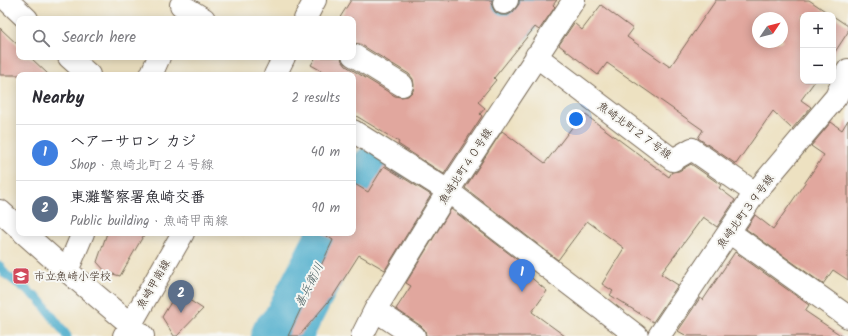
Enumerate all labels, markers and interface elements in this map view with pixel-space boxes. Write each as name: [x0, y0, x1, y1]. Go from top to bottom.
north arrow: [752, 12, 788, 48]
map controls: [800, 12, 836, 84]
button: +: [800, 12, 836, 48]
search box: [16, 16, 356, 60]
text: Search here: [62, 26, 136, 50]
icon: search: [30, 27, 52, 49]
button: −: [800, 48, 836, 84]
text: Nearby: [32, 85, 84, 112]
text: 2 results: [292, 88, 340, 109]
street label: 魚崎北町２７号線: [594, 98, 675, 164]
your location: [566, 109, 586, 129]
street label: 魚崎北町４０号線: [434, 125, 497, 208]
text: ヘアーサロン カジ: [70, 130, 196, 154]
text: 1: [43, 142, 47, 163]
text: 40 m: [311, 142, 340, 163]
text: Shop · 魚崎北町２４号線: [70, 155, 213, 176]
street label: 魚崎北町３９号線: [713, 171, 779, 252]
text: 東灘警察署魚崎交番: [70, 186, 205, 210]
text: 2: [41, 198, 49, 219]
text: 90 m: [312, 198, 340, 219]
text: Public building · 魚崎甲南線: [70, 211, 228, 232]
street label: 魚崎甲南線: [132, 256, 175, 313]
pin: 1: [509, 259, 535, 292]
water label: 善兵衛川: [290, 260, 329, 311]
school or university icon: 市立魚崎小学校: [11, 266, 31, 286]
place label: 市立魚崎小学校: [34, 268, 111, 286]
pin: 2: [168, 280, 194, 313]

